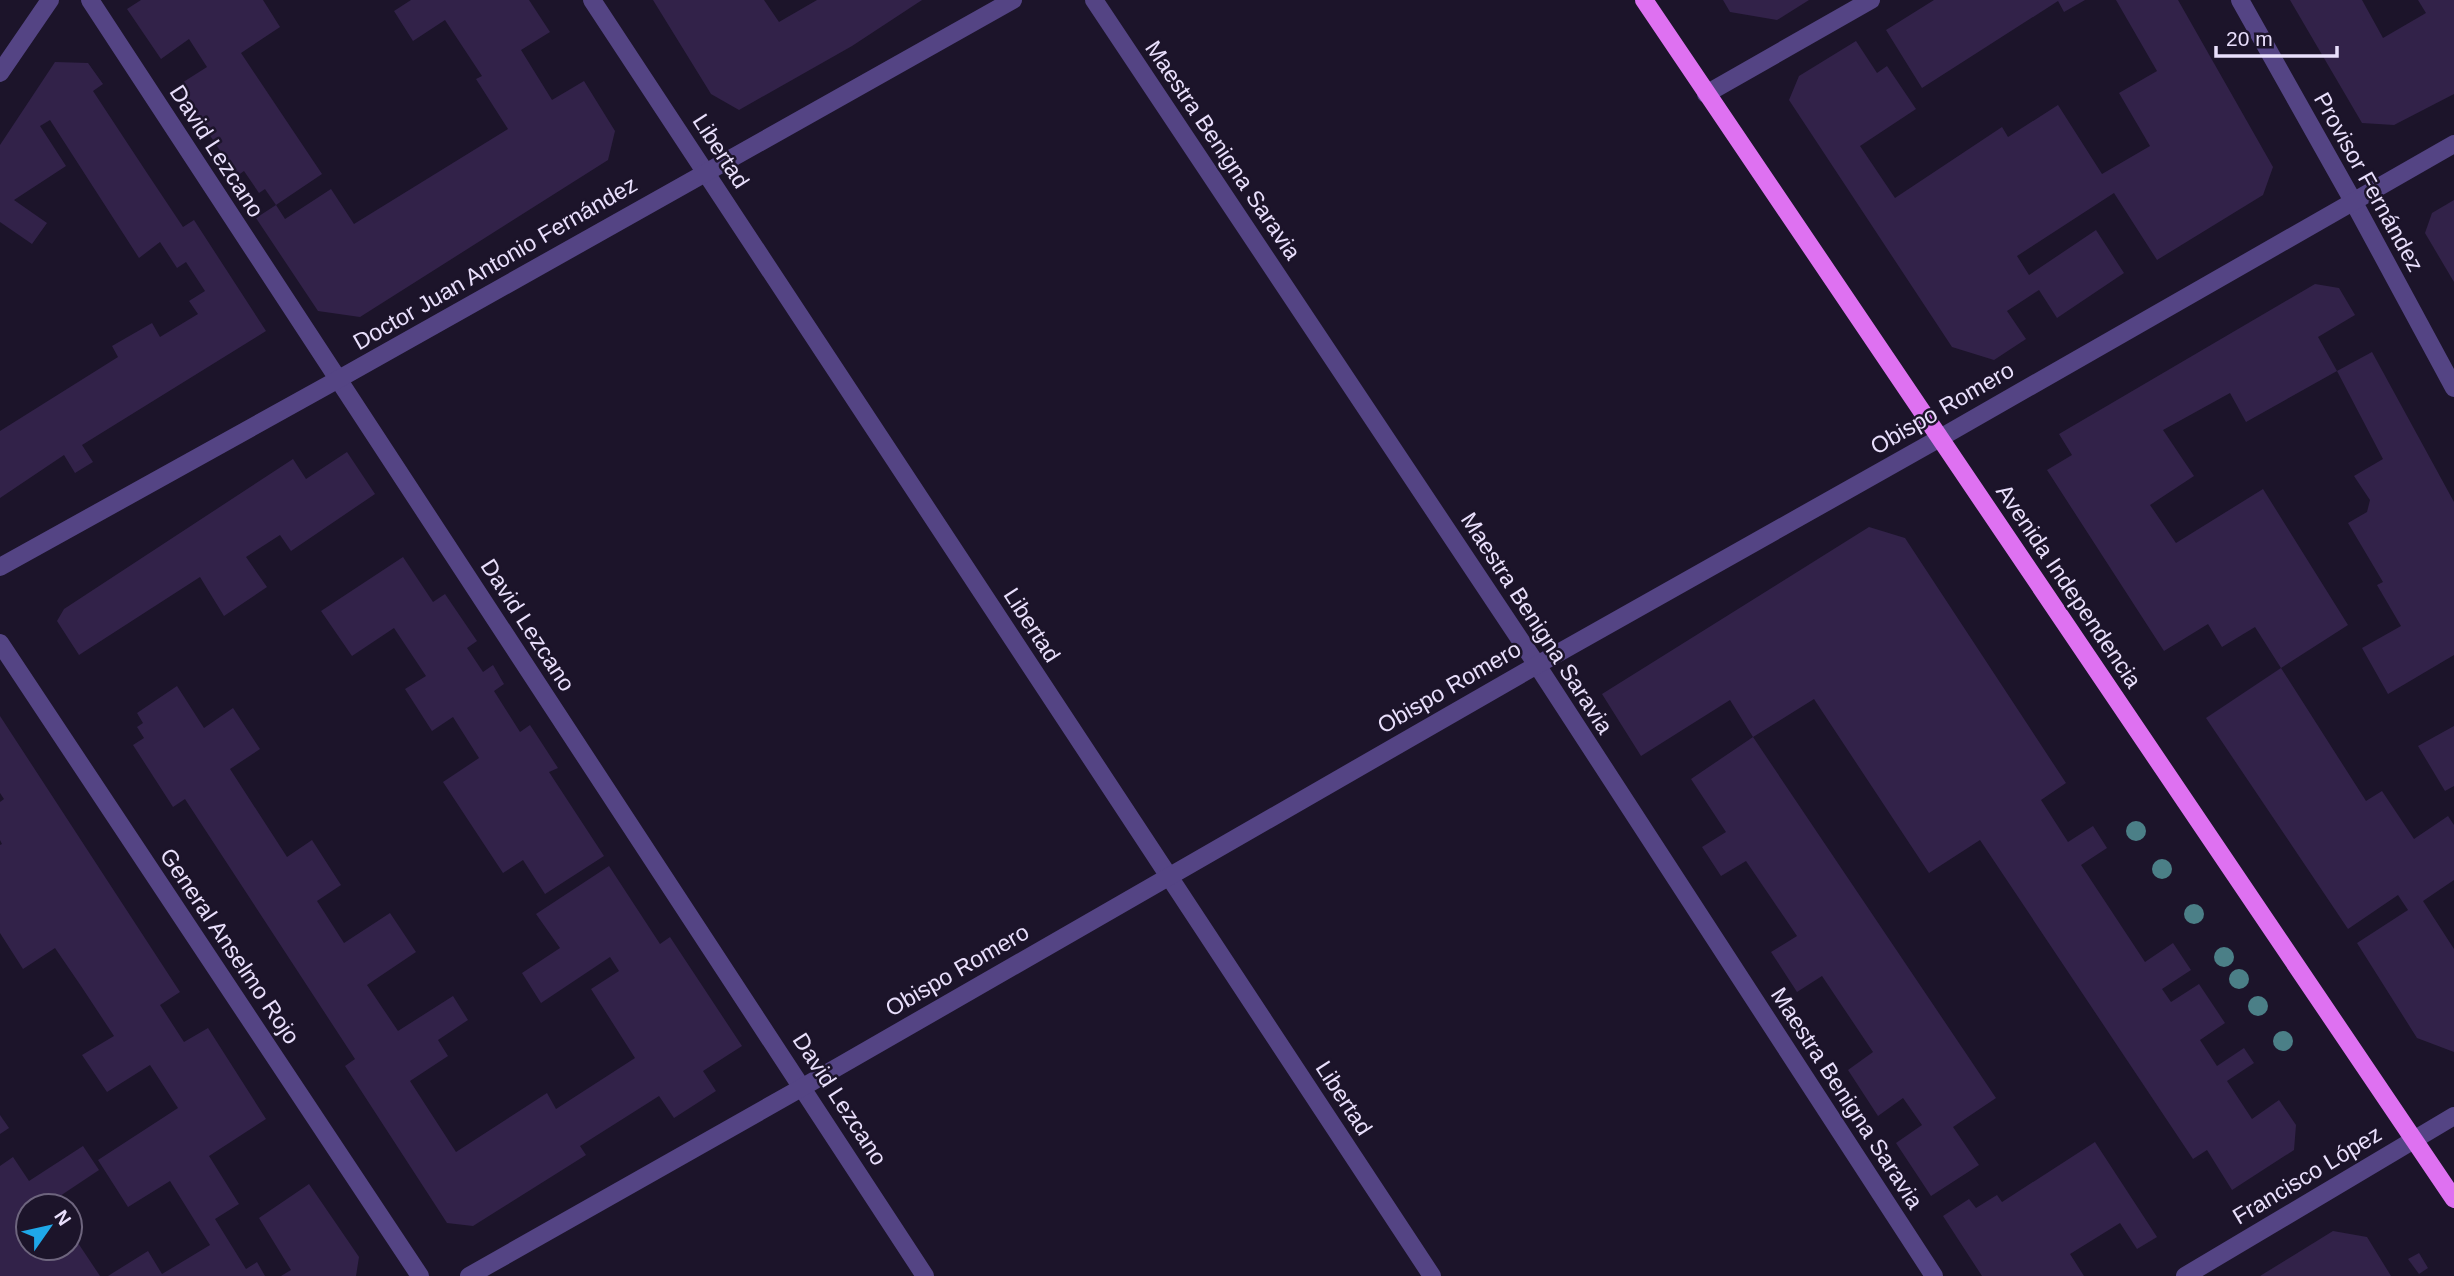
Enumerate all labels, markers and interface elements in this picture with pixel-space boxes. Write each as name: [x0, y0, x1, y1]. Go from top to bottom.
scale bar: [2216, 14, 2337, 58]
text: 20 m: [2226, 27, 2273, 50]
street label: Maestra Benigna Saravia: [1140, 36, 1306, 264]
street label: David Lezcano: [165, 80, 269, 222]
street label: Provisor Fernández: [2309, 88, 2429, 276]
street label: Libertad: [687, 109, 755, 193]
street label: Doctor Juan Antonio Fernández: [348, 171, 642, 355]
street label: Obispo Romero: [1866, 356, 2018, 460]
street label: Avenida Independencia: [1991, 479, 2147, 693]
street label: Maestra Benigna Saravia: [1456, 508, 1618, 739]
street label: David Lezcano: [476, 554, 580, 696]
street label: Libertad: [998, 583, 1066, 667]
street label: Obispo Romero: [1373, 635, 1525, 739]
street label: General Anselmo Rojo: [155, 843, 305, 1049]
street label: Obispo Romero: [881, 918, 1033, 1022]
street label: Maestra Benigna Saravia: [1766, 983, 1928, 1214]
street label: David Lezcano: [788, 1028, 892, 1170]
street label: Libertad: [1310, 1056, 1378, 1140]
street label: Francisco López: [2228, 1120, 2386, 1230]
north arrow: [14, 1192, 84, 1262]
text: N: [50, 1206, 75, 1229]

